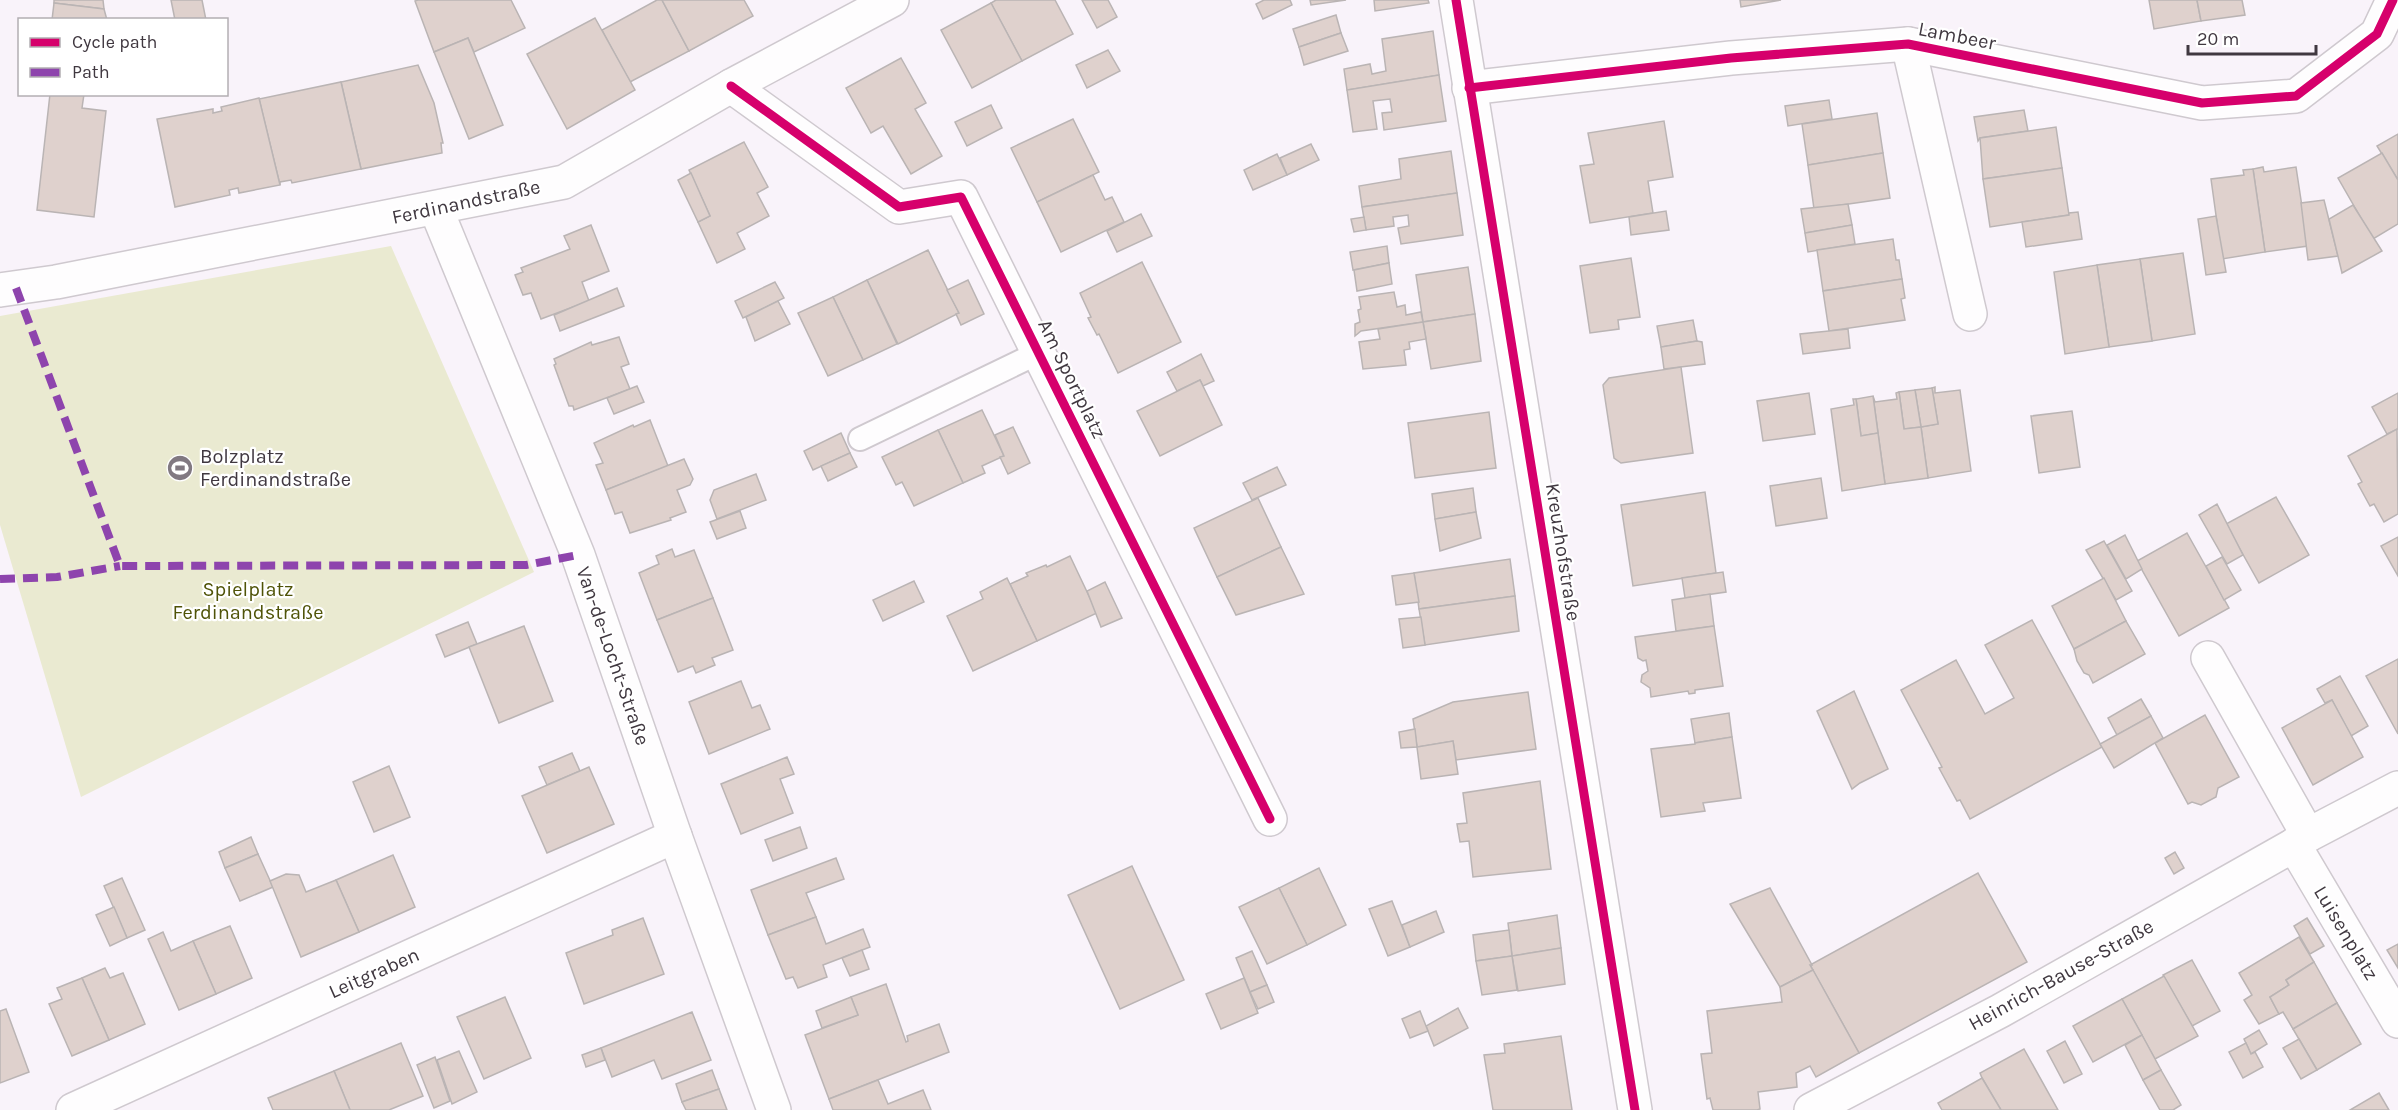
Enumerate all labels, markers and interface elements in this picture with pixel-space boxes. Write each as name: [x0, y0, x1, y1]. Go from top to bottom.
street label: Lambeer: [1916, 17, 1999, 55]
legend: [18, 18, 228, 96]
scale bar: [2188, 18, 2316, 56]
text: 20 m: [2197, 28, 2239, 50]
text: Cycle path: [72, 31, 157, 53]
text: Path: [72, 61, 110, 83]
street label: Ferdinandstraße: [390, 175, 542, 229]
street label: Am Sportplatz: [1033, 316, 1111, 442]
place label: Bolzplatz Ferdinandstraße: [200, 445, 351, 491]
sports icon: Bolzplatz Ferdinandstraße: [165, 453, 195, 483]
street label: Kreuzhofstraße: [1541, 481, 1585, 623]
street label: Van-de-Locht-Straße: [572, 564, 654, 748]
park label: Spielplatz Ferdinandstraße: [172, 578, 324, 624]
street label: Luisenplatz: [2309, 882, 2383, 984]
street label: Heinrich-Bause-Straße: [1965, 915, 2157, 1035]
street label: Leitgraben: [325, 943, 423, 1003]

